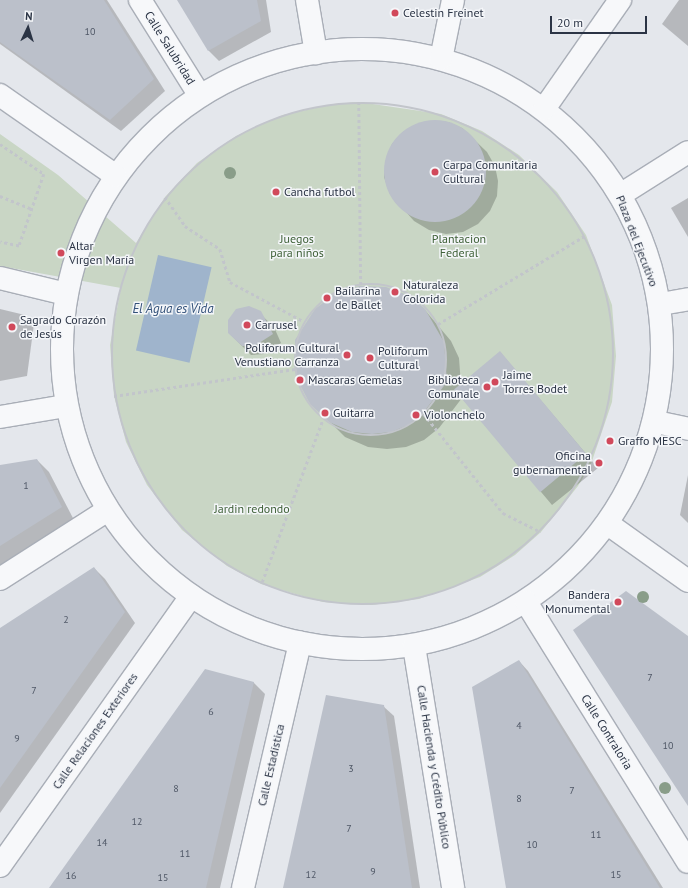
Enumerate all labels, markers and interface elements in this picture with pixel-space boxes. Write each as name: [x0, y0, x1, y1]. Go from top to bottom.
place label: Celestin Freinet: [403, 6, 484, 20]
north arrow: [8, 8, 48, 48]
marker: Celestin Freinet: [390, 8, 400, 18]
scale bar: [552, 8, 649, 34]
text: N: [25, 9, 33, 23]
street label: Calle Salubridad: [142, 9, 198, 87]
text: 20 m: [557, 15, 583, 30]
house number: 10: [85, 26, 95, 38]
place label: Carpa Comunitaria Cultural: [443, 158, 537, 186]
marker: Carpa Comunitaria Cultural: [430, 167, 440, 177]
place label: Cancha futbol: [284, 185, 355, 199]
marker: Cancha futbol: [271, 187, 281, 197]
street label: Plaza del Ejecutivo: [613, 193, 661, 289]
park label: Juegos para niños: [270, 232, 324, 260]
park label: Plantacion Federal: [432, 232, 486, 260]
place label: Altar Virgen María: [69, 239, 134, 267]
marker: Altar Virgen María: [56, 248, 66, 258]
place label: Naturaleza Colorida: [403, 278, 458, 306]
place label: Bailarina de Ballet: [335, 284, 381, 312]
marker: Naturaleza Colorida: [390, 287, 400, 297]
marker: Bailarina de Ballet: [322, 293, 332, 303]
water label: El Agua es Vida: [132, 301, 214, 317]
place label: Sagrado Corazón de Jesús: [20, 313, 106, 341]
place label: Carrusel: [255, 318, 297, 332]
marker: Carrusel: [242, 320, 252, 330]
marker: Sagrado Corazón de Jesús: [7, 322, 17, 332]
place label: Poliforum Cultural Venustiano Carranza: [235, 341, 339, 369]
place label: Poliforum Cultural: [378, 344, 428, 372]
marker: Poliforum Cultural Venustiano Carranza: [342, 350, 352, 360]
marker: Poliforum Cultural: [365, 353, 375, 363]
place label: Jaime Torres Bodet: [503, 368, 567, 396]
place label: Mascaras Gemelas: [308, 373, 402, 387]
place label: Biblioteca Comunale: [428, 373, 479, 401]
marker: Mascaras Gemelas: [295, 375, 305, 385]
marker: Jaime Torres Bodet: [490, 377, 500, 387]
marker: Biblioteca Comunale: [482, 382, 492, 392]
place label: Guitarra: [333, 406, 374, 420]
marker: Guitarra: [320, 408, 330, 418]
place label: Violonchelo: [424, 408, 485, 422]
marker: Violonchelo: [411, 410, 421, 420]
place label: Graffo MESC: [618, 434, 682, 448]
marker: Graffo MESC: [605, 436, 615, 446]
place label: Oficina gubernamental: [513, 449, 591, 477]
marker: Oficina gubernamental: [594, 458, 604, 468]
house number: 1: [23, 480, 29, 492]
park label: Jardin redondo: [214, 502, 290, 516]
place label: Bandera Monumental: [545, 588, 610, 616]
marker: Bandera Monumental: [613, 597, 623, 607]
house number: 2: [63, 614, 69, 626]
street label: Calle Relaciones Exteriores: [49, 670, 141, 792]
house number: 7: [647, 672, 653, 684]
street label: Calle Hacienda y Crédito Público: [414, 684, 454, 850]
house number: 7: [31, 685, 37, 697]
street label: Calle Contraloria: [578, 692, 636, 772]
house number: 6: [208, 706, 214, 718]
house number: 4: [516, 720, 522, 732]
street label: Calle Estadística: [255, 723, 287, 807]
house number: 9: [14, 733, 20, 745]
house number: 10: [663, 740, 673, 752]
house number: 3: [348, 763, 354, 775]
house number: 8: [173, 783, 179, 795]
house number: 7: [569, 785, 575, 797]
house number: 8: [516, 793, 522, 805]
house number: 12: [132, 816, 142, 828]
house number: 7: [346, 823, 352, 835]
house number: 11: [591, 829, 601, 841]
house number: 14: [97, 837, 107, 849]
house number: 10: [527, 839, 537, 851]
house number: 11: [180, 848, 190, 860]
house number: 9: [370, 866, 376, 878]
house number: 12: [306, 869, 316, 881]
house number: 15: [611, 869, 621, 881]
house number: 16: [66, 870, 76, 882]
house number: 15: [158, 872, 168, 884]

